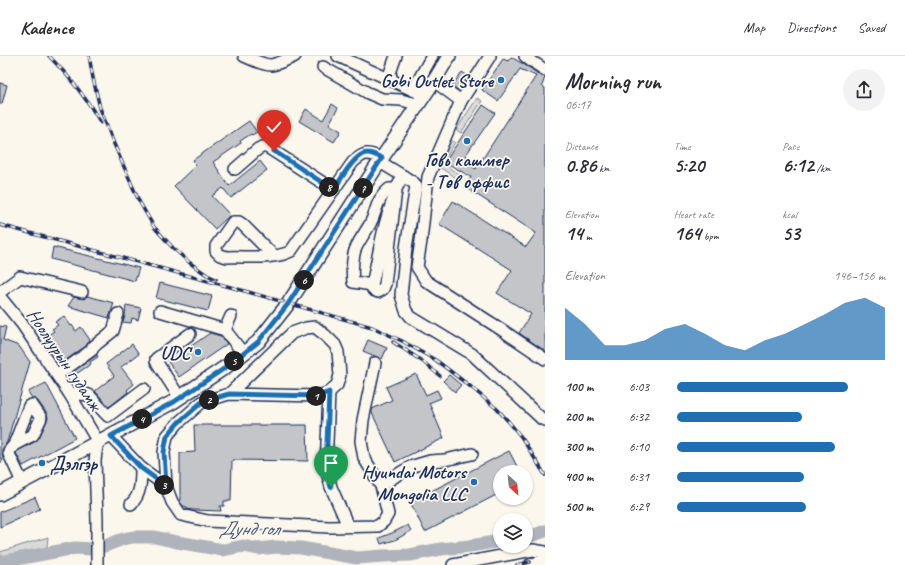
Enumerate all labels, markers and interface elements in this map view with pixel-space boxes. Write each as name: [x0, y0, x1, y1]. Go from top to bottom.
text: Kadence: [20, 16, 74, 40]
text: Map: [744, 19, 765, 36]
text: Directions: [787, 19, 836, 36]
text: Saved: [858, 19, 885, 36]
text: Morning run: [565, 68, 661, 96]
place label: Gobi Outlet Store: [381, 69, 495, 93]
button: share: [843, 69, 885, 111]
marker: Gobi Outlet Store: [496, 75, 506, 85]
text: 06:17: [565, 97, 591, 113]
pin: [257, 110, 291, 151]
icon: check: [263, 116, 285, 138]
marker: Говь кашмер - Төв оффис: [462, 136, 472, 146]
text: Distance: [565, 139, 598, 153]
text: Time: [674, 139, 691, 153]
text: Pace: [782, 139, 799, 153]
place label: Говь кашмер - Төв оффис: [425, 148, 510, 194]
text: 0.86: [565, 153, 596, 178]
text: 5:20: [674, 153, 704, 178]
text: 6:12: [782, 153, 814, 178]
text: km: [596, 161, 610, 175]
text: /km: [814, 161, 831, 175]
pin: 8: [319, 177, 339, 197]
pin: 7: [353, 178, 373, 198]
text: 8: [327, 180, 331, 194]
text: 7: [361, 181, 365, 195]
text: Elevation: [565, 207, 599, 221]
text: Heart rate: [674, 207, 714, 221]
text: kcal: [782, 207, 797, 221]
text: 14: [565, 221, 583, 246]
text: 164: [674, 221, 701, 246]
text: 53: [782, 221, 800, 246]
text: m: [583, 229, 592, 243]
text: bpm: [701, 229, 719, 243]
text: Elevation: [565, 268, 605, 284]
text: 146–156 m: [834, 268, 885, 284]
pin: 6: [294, 270, 314, 290]
text: 6: [301, 273, 307, 287]
street label: Ноолуурын гудамж: [21, 304, 108, 417]
place label: UDC: [160, 341, 193, 365]
marker: UDC: [193, 347, 203, 357]
pin: 5: [224, 351, 244, 371]
text: 5: [232, 354, 236, 368]
text: 100 m: [565, 379, 593, 395]
text: 6:03: [629, 379, 649, 395]
pin: 1: [306, 386, 326, 406]
text: 1: [314, 389, 318, 403]
pin: 2: [199, 390, 219, 410]
text: 2: [207, 393, 211, 407]
pin: 4: [132, 409, 152, 429]
text: 200 m: [565, 409, 593, 425]
text: 6:32: [629, 409, 649, 425]
text: 4: [140, 412, 144, 426]
text: 300 m: [565, 439, 593, 455]
text: 6:10: [629, 439, 649, 455]
pin: [314, 446, 348, 487]
place label: Дэлгэр: [50, 452, 99, 476]
icon: arrive: [320, 452, 342, 474]
marker: Дэлгэр: [37, 458, 47, 468]
place label: Hyundai Motors Mongolia LLC: [362, 460, 469, 506]
north arrow: [493, 465, 533, 505]
map controls: [493, 465, 533, 553]
text: 400 m: [565, 469, 593, 485]
text: 6:31: [629, 469, 649, 485]
pin: 3: [154, 475, 174, 495]
marker: Hyundai Motors Mongolia LLC: [469, 477, 479, 487]
text: 3: [162, 478, 166, 492]
text: 500 m: [565, 499, 593, 515]
text: 6:29: [629, 499, 649, 515]
button: layers: [493, 513, 533, 553]
water label: Дунд гол: [218, 516, 282, 541]

